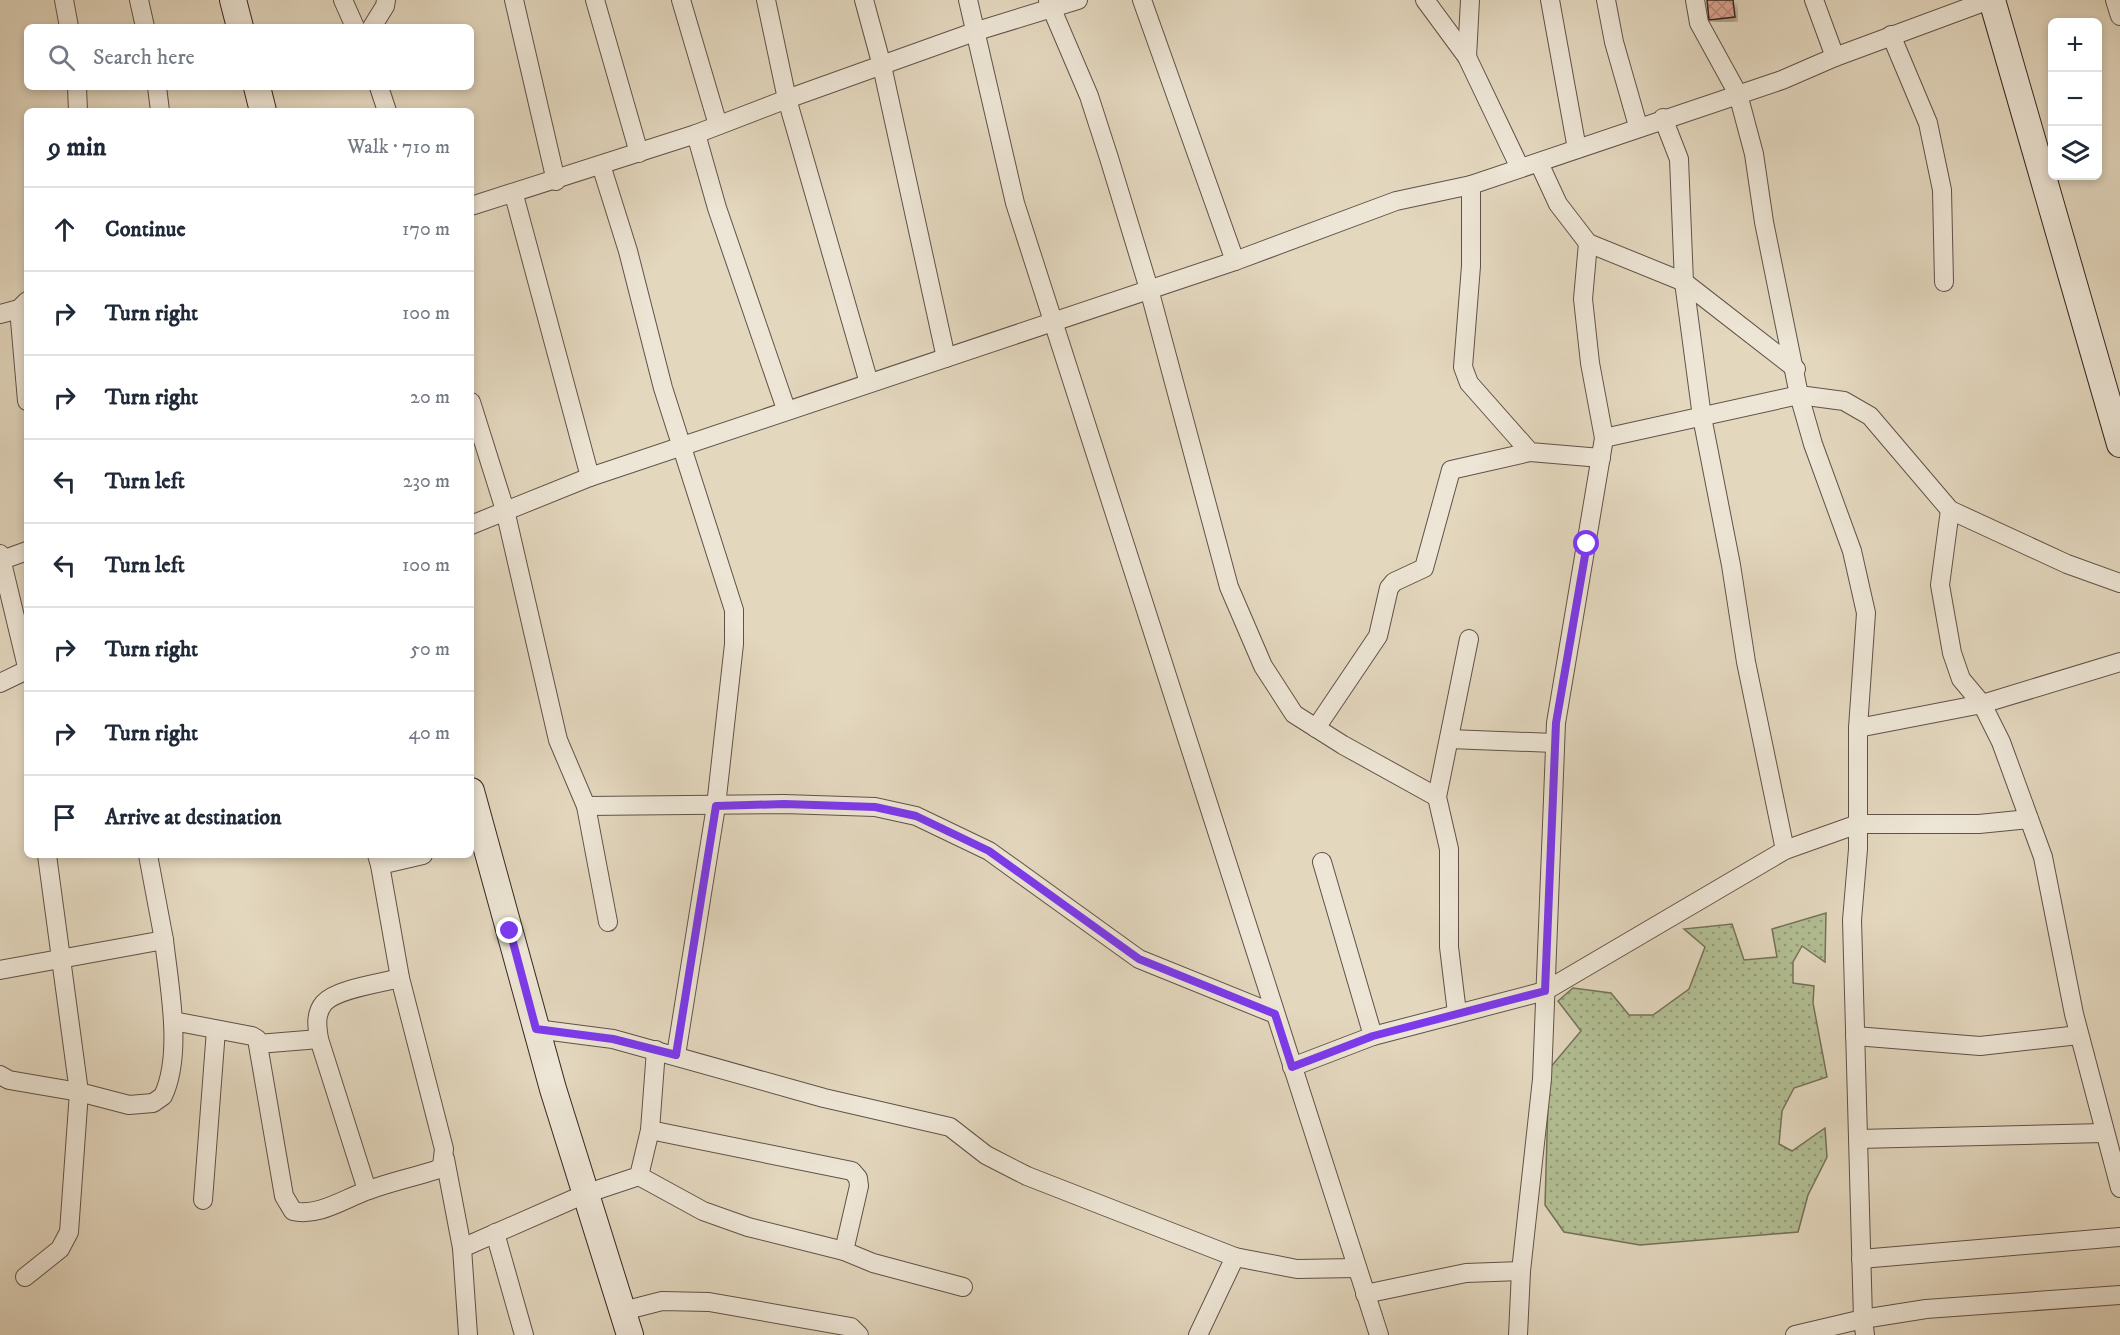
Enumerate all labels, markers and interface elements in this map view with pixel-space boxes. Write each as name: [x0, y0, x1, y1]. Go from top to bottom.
map controls: [2048, 18, 2102, 180]
button: +: [2048, 18, 2102, 72]
search box: [24, 24, 474, 90]
icon: search: [45, 41, 78, 74]
text: Search here: [93, 44, 195, 71]
button: −: [2048, 72, 2102, 126]
button: layers: [2048, 126, 2102, 180]
text: 9 min: [48, 131, 106, 164]
text: Walk · 710 m: [347, 135, 450, 160]
icon: ahead: [48, 213, 81, 246]
text: Continue: [105, 216, 186, 243]
text: 170 m: [402, 217, 450, 242]
icon: right: [48, 297, 81, 330]
text: Turn right: [105, 300, 198, 327]
text: 100 m: [402, 301, 450, 326]
icon: right: [48, 381, 81, 414]
text: Turn right: [105, 384, 198, 411]
text: 20 m: [410, 385, 450, 410]
icon: left: [48, 465, 81, 498]
text: Turn left: [105, 468, 185, 495]
text: 230 m: [403, 469, 450, 494]
route start: [1573, 530, 1599, 556]
icon: left: [48, 549, 81, 582]
text: Turn left: [105, 552, 185, 579]
text: 100 m: [402, 553, 450, 578]
icon: right: [48, 633, 81, 666]
text: Turn right: [105, 636, 198, 663]
text: 50 m: [410, 637, 450, 662]
icon: right: [48, 717, 81, 750]
text: Turn right: [105, 720, 198, 747]
text: 40 m: [408, 721, 450, 746]
icon: arrive: [48, 801, 81, 834]
text: Arrive at destination: [105, 804, 282, 831]
route end: [496, 917, 522, 943]

